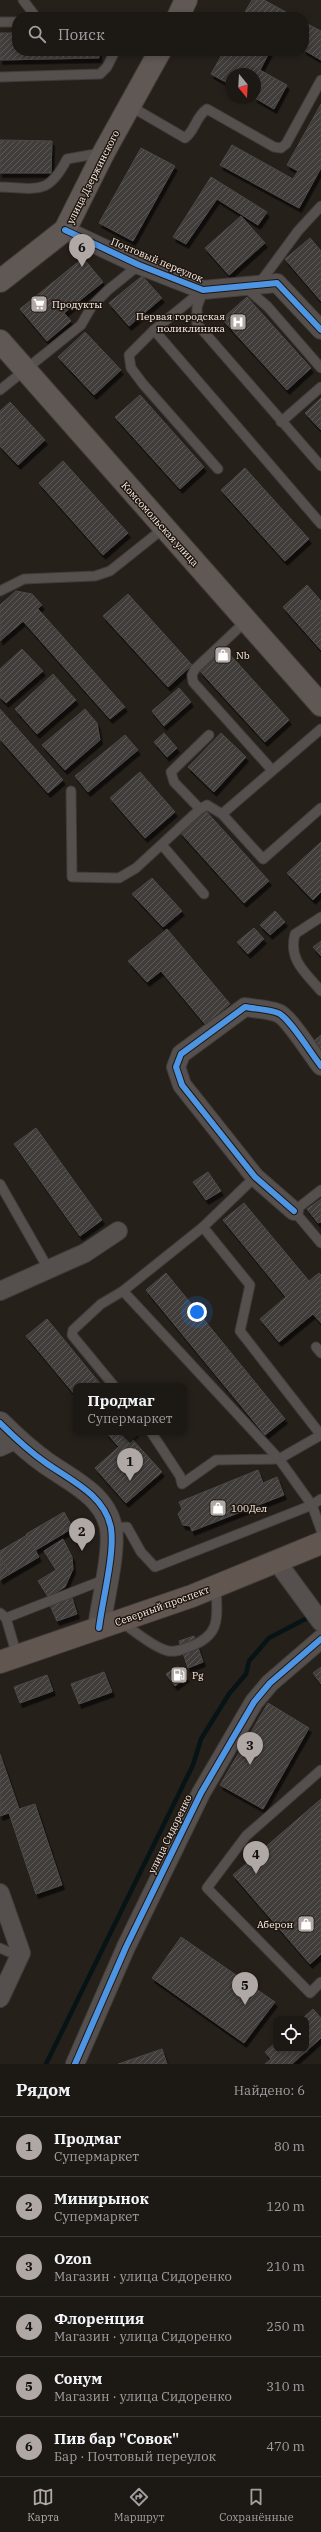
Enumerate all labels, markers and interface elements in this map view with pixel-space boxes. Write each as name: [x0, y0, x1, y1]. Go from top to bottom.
search box: [12, 12, 309, 56]
icon: search: [26, 23, 48, 45]
text: Поиск: [58, 25, 105, 44]
north arrow: [225, 68, 261, 104]
street label: улица Дзержинского: [64, 128, 122, 226]
pin: 6: [69, 234, 95, 267]
street label: Почтовый переулок: [109, 235, 205, 285]
supermarket icon: Продукты: [29, 294, 49, 314]
place label: Продукты: [52, 298, 102, 311]
place label: Первая городская поликлиника: [136, 310, 226, 335]
hospital icon: Первая городская поликлиника: [228, 312, 248, 332]
street label: Комсомольская улица: [119, 479, 202, 569]
shop icon: Nb: [213, 645, 233, 665]
place label: Nb: [236, 649, 250, 662]
your location: [187, 1302, 207, 1322]
popup: [73, 1383, 187, 1435]
text: Продмаг: [88, 1391, 155, 1410]
text: Супермаркет: [88, 1410, 172, 1427]
pin: 1: [117, 1448, 143, 1481]
shop icon: 100Дел: [208, 1498, 228, 1518]
place label: 100Дел: [231, 1502, 267, 1515]
pin: 2: [69, 1518, 95, 1551]
street label: Северный проспект: [113, 1583, 211, 1629]
fuel station icon: Pg: [169, 1665, 189, 1685]
place label: Pg: [192, 1669, 204, 1682]
pin: 3: [237, 1732, 263, 1765]
street label: улица Сидоренко: [145, 1792, 195, 1876]
pin: 4: [243, 1841, 269, 1874]
shop icon: Аберон: [296, 1914, 316, 1934]
place label: Аберон: [257, 1918, 293, 1931]
pin: 5: [232, 1972, 258, 2005]
map controls: [273, 2016, 309, 2052]
button: locate: [273, 2016, 309, 2052]
text: Рядом: [16, 2079, 71, 2101]
text: Найдено: 6: [234, 2082, 305, 2099]
text: Продмаг: [54, 2129, 121, 2148]
text: 1: [25, 2138, 33, 2155]
text: 80 m: [274, 2138, 305, 2155]
text: Супермаркет: [54, 2148, 139, 2165]
text: Минирынок: [54, 2189, 149, 2208]
text: 2: [25, 2198, 33, 2215]
text: 120 m: [266, 2198, 305, 2215]
text: Супермаркет: [54, 2208, 139, 2225]
text: Ozon: [54, 2249, 92, 2268]
text: 3: [25, 2258, 33, 2275]
text: 210 m: [266, 2258, 305, 2275]
text: Магазин · улица Сидоренко: [54, 2268, 232, 2285]
text: Флоренция: [54, 2309, 144, 2328]
text: 4: [25, 2318, 33, 2335]
text: 250 m: [266, 2318, 305, 2335]
text: Магазин · улица Сидоренко: [54, 2328, 232, 2345]
text: Сонум: [54, 2369, 102, 2388]
text: 5: [25, 2378, 33, 2395]
text: 310 m: [266, 2378, 305, 2395]
text: Магазин · улица Сидоренко: [54, 2388, 232, 2405]
text: Пив бар "Совок": [54, 2429, 179, 2448]
text: 6: [25, 2438, 33, 2455]
text: 470 m: [266, 2438, 305, 2455]
text: Бар · Почтовый переулок: [54, 2448, 216, 2465]
tab: Карта: [27, 2486, 59, 2524]
tab: Маршрут: [114, 2486, 164, 2524]
tab: Сохранённые: [219, 2486, 294, 2524]

